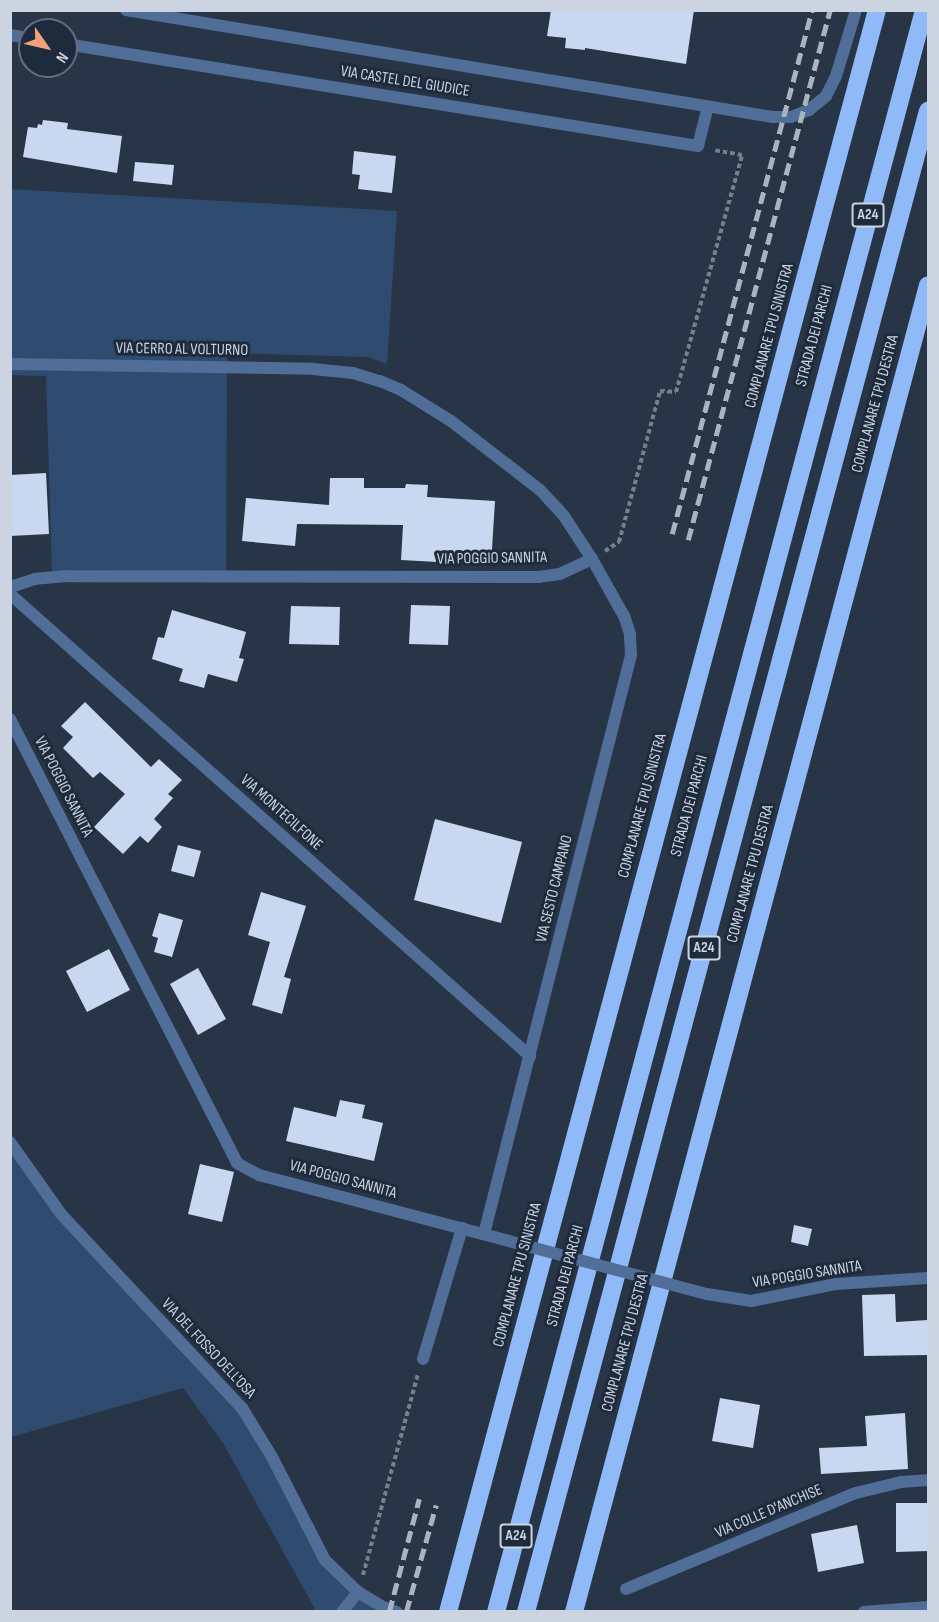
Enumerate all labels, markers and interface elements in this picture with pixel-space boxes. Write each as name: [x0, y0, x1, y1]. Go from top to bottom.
north arrow: [18, 18, 78, 78]
text: N: [51, 48, 72, 66]
street label: VIA CASTEL DEL GIUDICE: [339, 62, 471, 102]
road number: A24: [852, 203, 884, 227]
street label: COMPLANARE TPU SINISTRA: [741, 262, 799, 410]
street label: STRADA DEI PARCHI: [792, 283, 838, 389]
street label: COMPLANARE TPU DESTRA: [848, 333, 904, 475]
street label: VIA CERRO AL VOLTURNO: [116, 339, 248, 361]
street label: VIA POGGIO SANNITA: [437, 548, 547, 570]
street label: COMPLANARE TPU SINISTRA: [614, 732, 672, 880]
street label: VIA POGGIO SANNITA: [29, 734, 97, 840]
street label: STRADA DEI PARCHI: [667, 753, 713, 859]
street label: VIA MONTECILFONE: [236, 771, 326, 855]
street label: COMPLANARE TPU DESTRA: [723, 803, 779, 945]
street label: VIA SESTO CAMPANO: [532, 833, 578, 945]
road number: A24: [688, 936, 720, 960]
street label: VIA POGGIO SANNITA: [287, 1156, 399, 1204]
street label: COMPLANARE TPU SINISTRA: [489, 1201, 547, 1349]
street label: STRADA DEI PARCHI: [543, 1223, 589, 1329]
street label: VIA POGGIO SANNITA: [751, 1257, 863, 1293]
street label: COMPLANARE TPU DESTRA: [598, 1272, 654, 1414]
street label: VIA DEL FOSSO DELL'OSA: [157, 1295, 259, 1403]
street label: VIA COLLE D'ANCHISE: [713, 1481, 825, 1543]
road number: A24: [500, 1524, 532, 1548]

